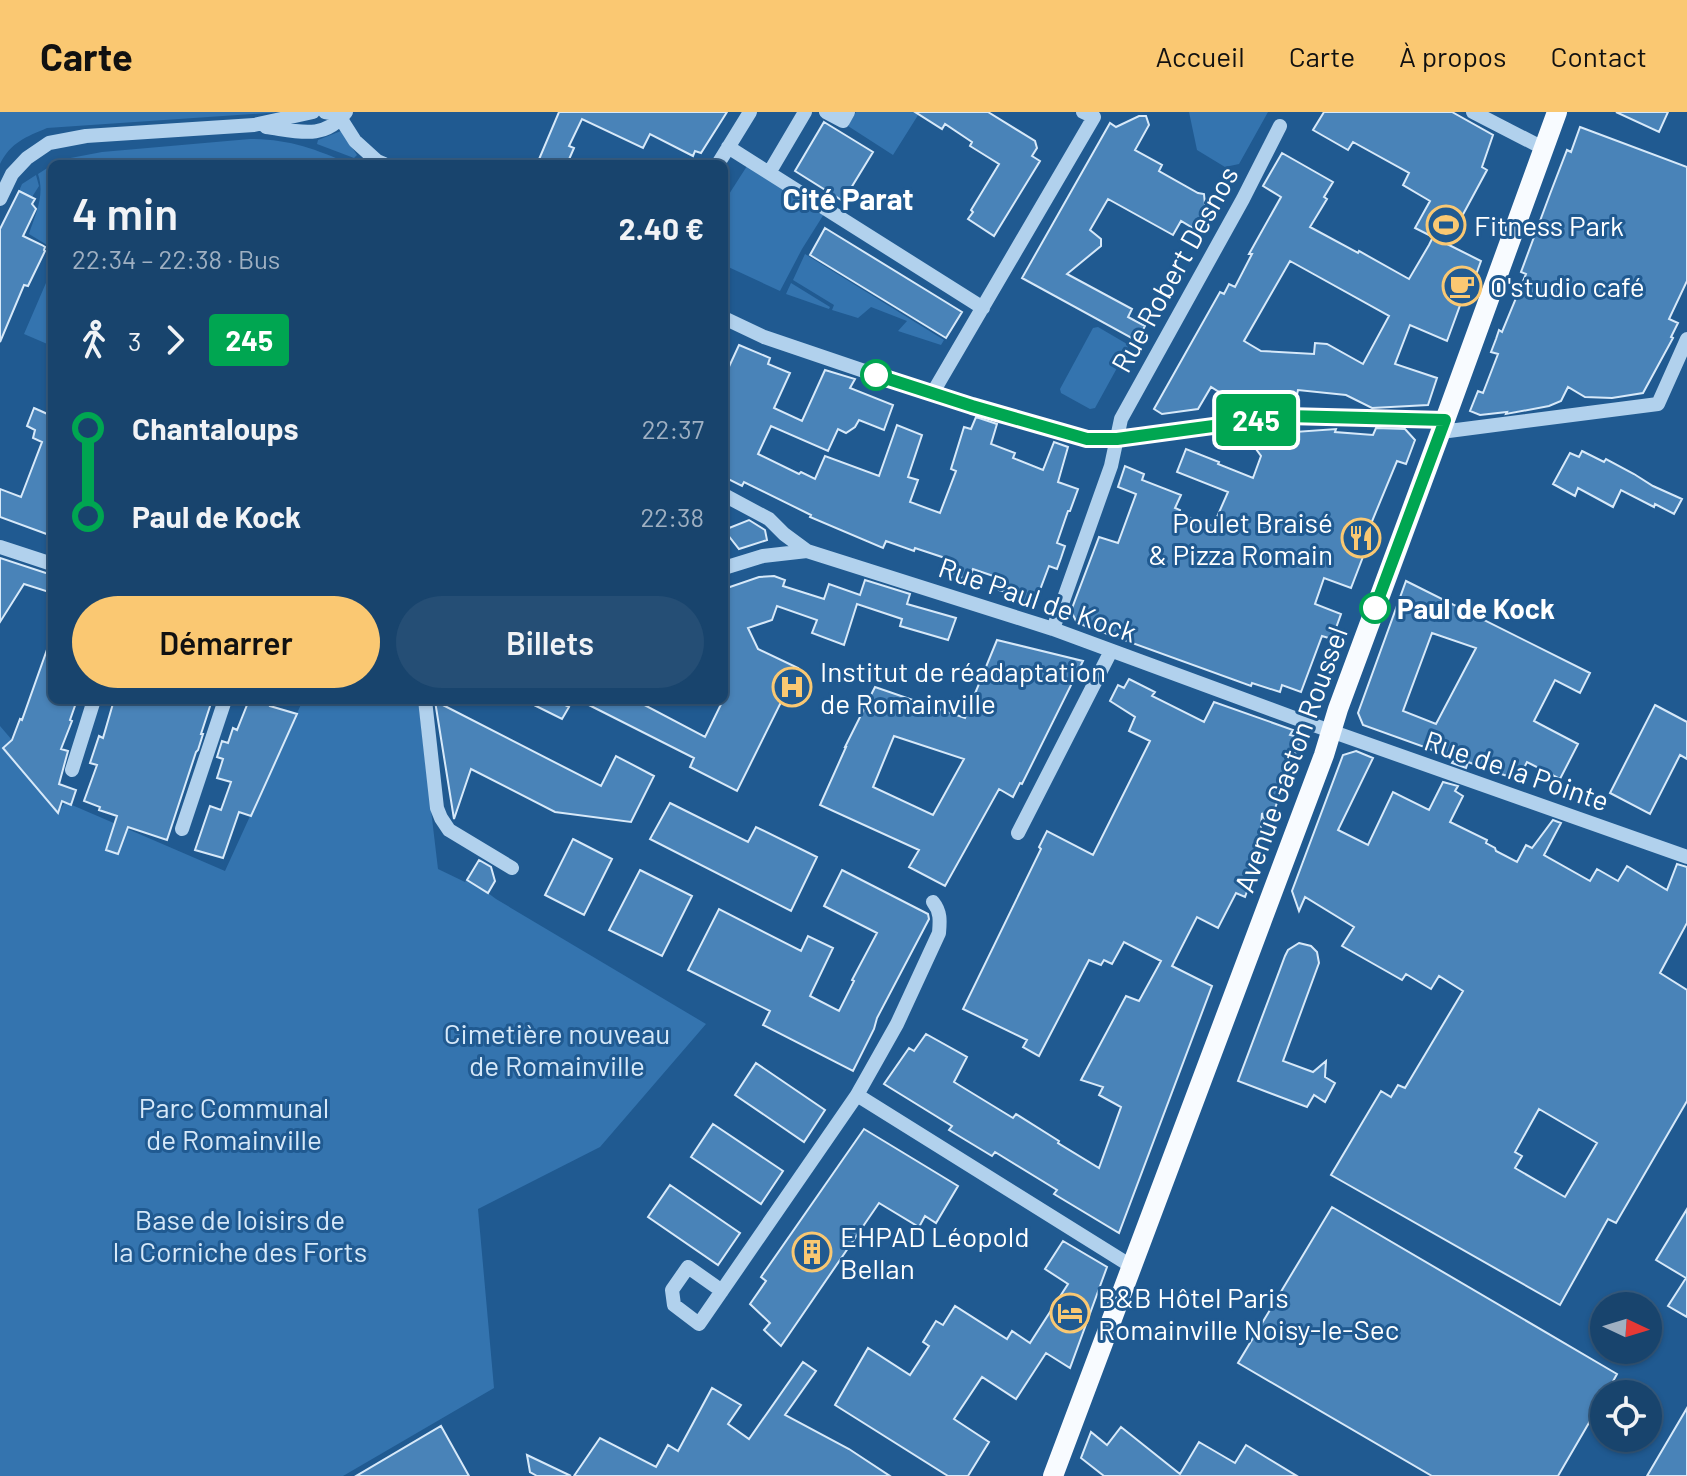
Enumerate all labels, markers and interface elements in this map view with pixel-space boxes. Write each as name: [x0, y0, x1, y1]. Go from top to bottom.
text: Carte: [40, 33, 133, 79]
text: Accueil: [1155, 39, 1245, 73]
text: Carte: [1289, 39, 1355, 73]
text: À propos: [1399, 39, 1506, 73]
text: Contact: [1550, 39, 1647, 73]
street label: Rue Robert Desnos: [1103, 160, 1245, 378]
district label: Cité Parat: [782, 180, 914, 216]
text: 4 min: [72, 186, 178, 239]
sports icon: Fitness Park: [1425, 204, 1467, 246]
place label: Fitness Park: [1474, 208, 1624, 242]
text: 2.40 €: [619, 210, 704, 246]
text: 22:34 – 22:38 · Bus: [72, 243, 280, 274]
cafe icon: O'studio café: [1441, 265, 1483, 307]
place label: O'studio café: [1490, 269, 1645, 303]
icon: walk: [72, 318, 116, 362]
icon: forward: [153, 318, 197, 362]
text: 245: [225, 323, 273, 357]
text: 3: [128, 325, 141, 356]
unlabelled marker: [861, 360, 891, 390]
line badge: 245: [1210, 394, 1302, 446]
text: 245: [1232, 403, 1280, 437]
text: Chantaloups: [132, 410, 299, 446]
text: 22:37: [642, 413, 704, 444]
text: Paul de Kock: [132, 498, 301, 534]
text: 22:38: [640, 501, 704, 532]
place label: Poulet Braisé & Pizza Romain: [1148, 505, 1333, 571]
restaurant icon: Poulet Braisé & Pizza Romain: [1340, 517, 1382, 559]
street label: Rue Paul de Kock: [935, 549, 1141, 649]
place label: Paul de Kock: [1397, 591, 1555, 625]
marker: Paul de Kock: [1360, 593, 1390, 623]
button: Démarrer: [72, 596, 380, 688]
button: Billets: [396, 596, 704, 688]
street label: Avenue Gaston Roussel: [1226, 622, 1354, 896]
place label: Institut de réadaptation de Romainville: [820, 654, 1106, 720]
hospital icon: Institut de réadaptation de Romainville: [771, 666, 813, 708]
street label: Rue de la Pointe: [1420, 722, 1614, 818]
park label: Cimetière nouveau de Romainville: [444, 1016, 670, 1082]
park label: Parc Communal de Romainville: [139, 1090, 329, 1156]
park label: Base de loisirs de la Corniche des Forts: [113, 1202, 367, 1268]
place label: EHPAD Léopold Bellan: [840, 1219, 1029, 1285]
building icon: EHPAD Léopold Bellan: [791, 1231, 833, 1273]
place label: B&B Hôtel Paris Romainville Noisy-le-Sec: [1098, 1280, 1399, 1346]
hotel icon: B&B Hôtel Paris Romainville Noisy-le-Sec: [1049, 1292, 1091, 1334]
north arrow: [1590, 1292, 1662, 1364]
map controls: [1590, 1292, 1662, 1452]
button: locate: [1590, 1380, 1662, 1452]

